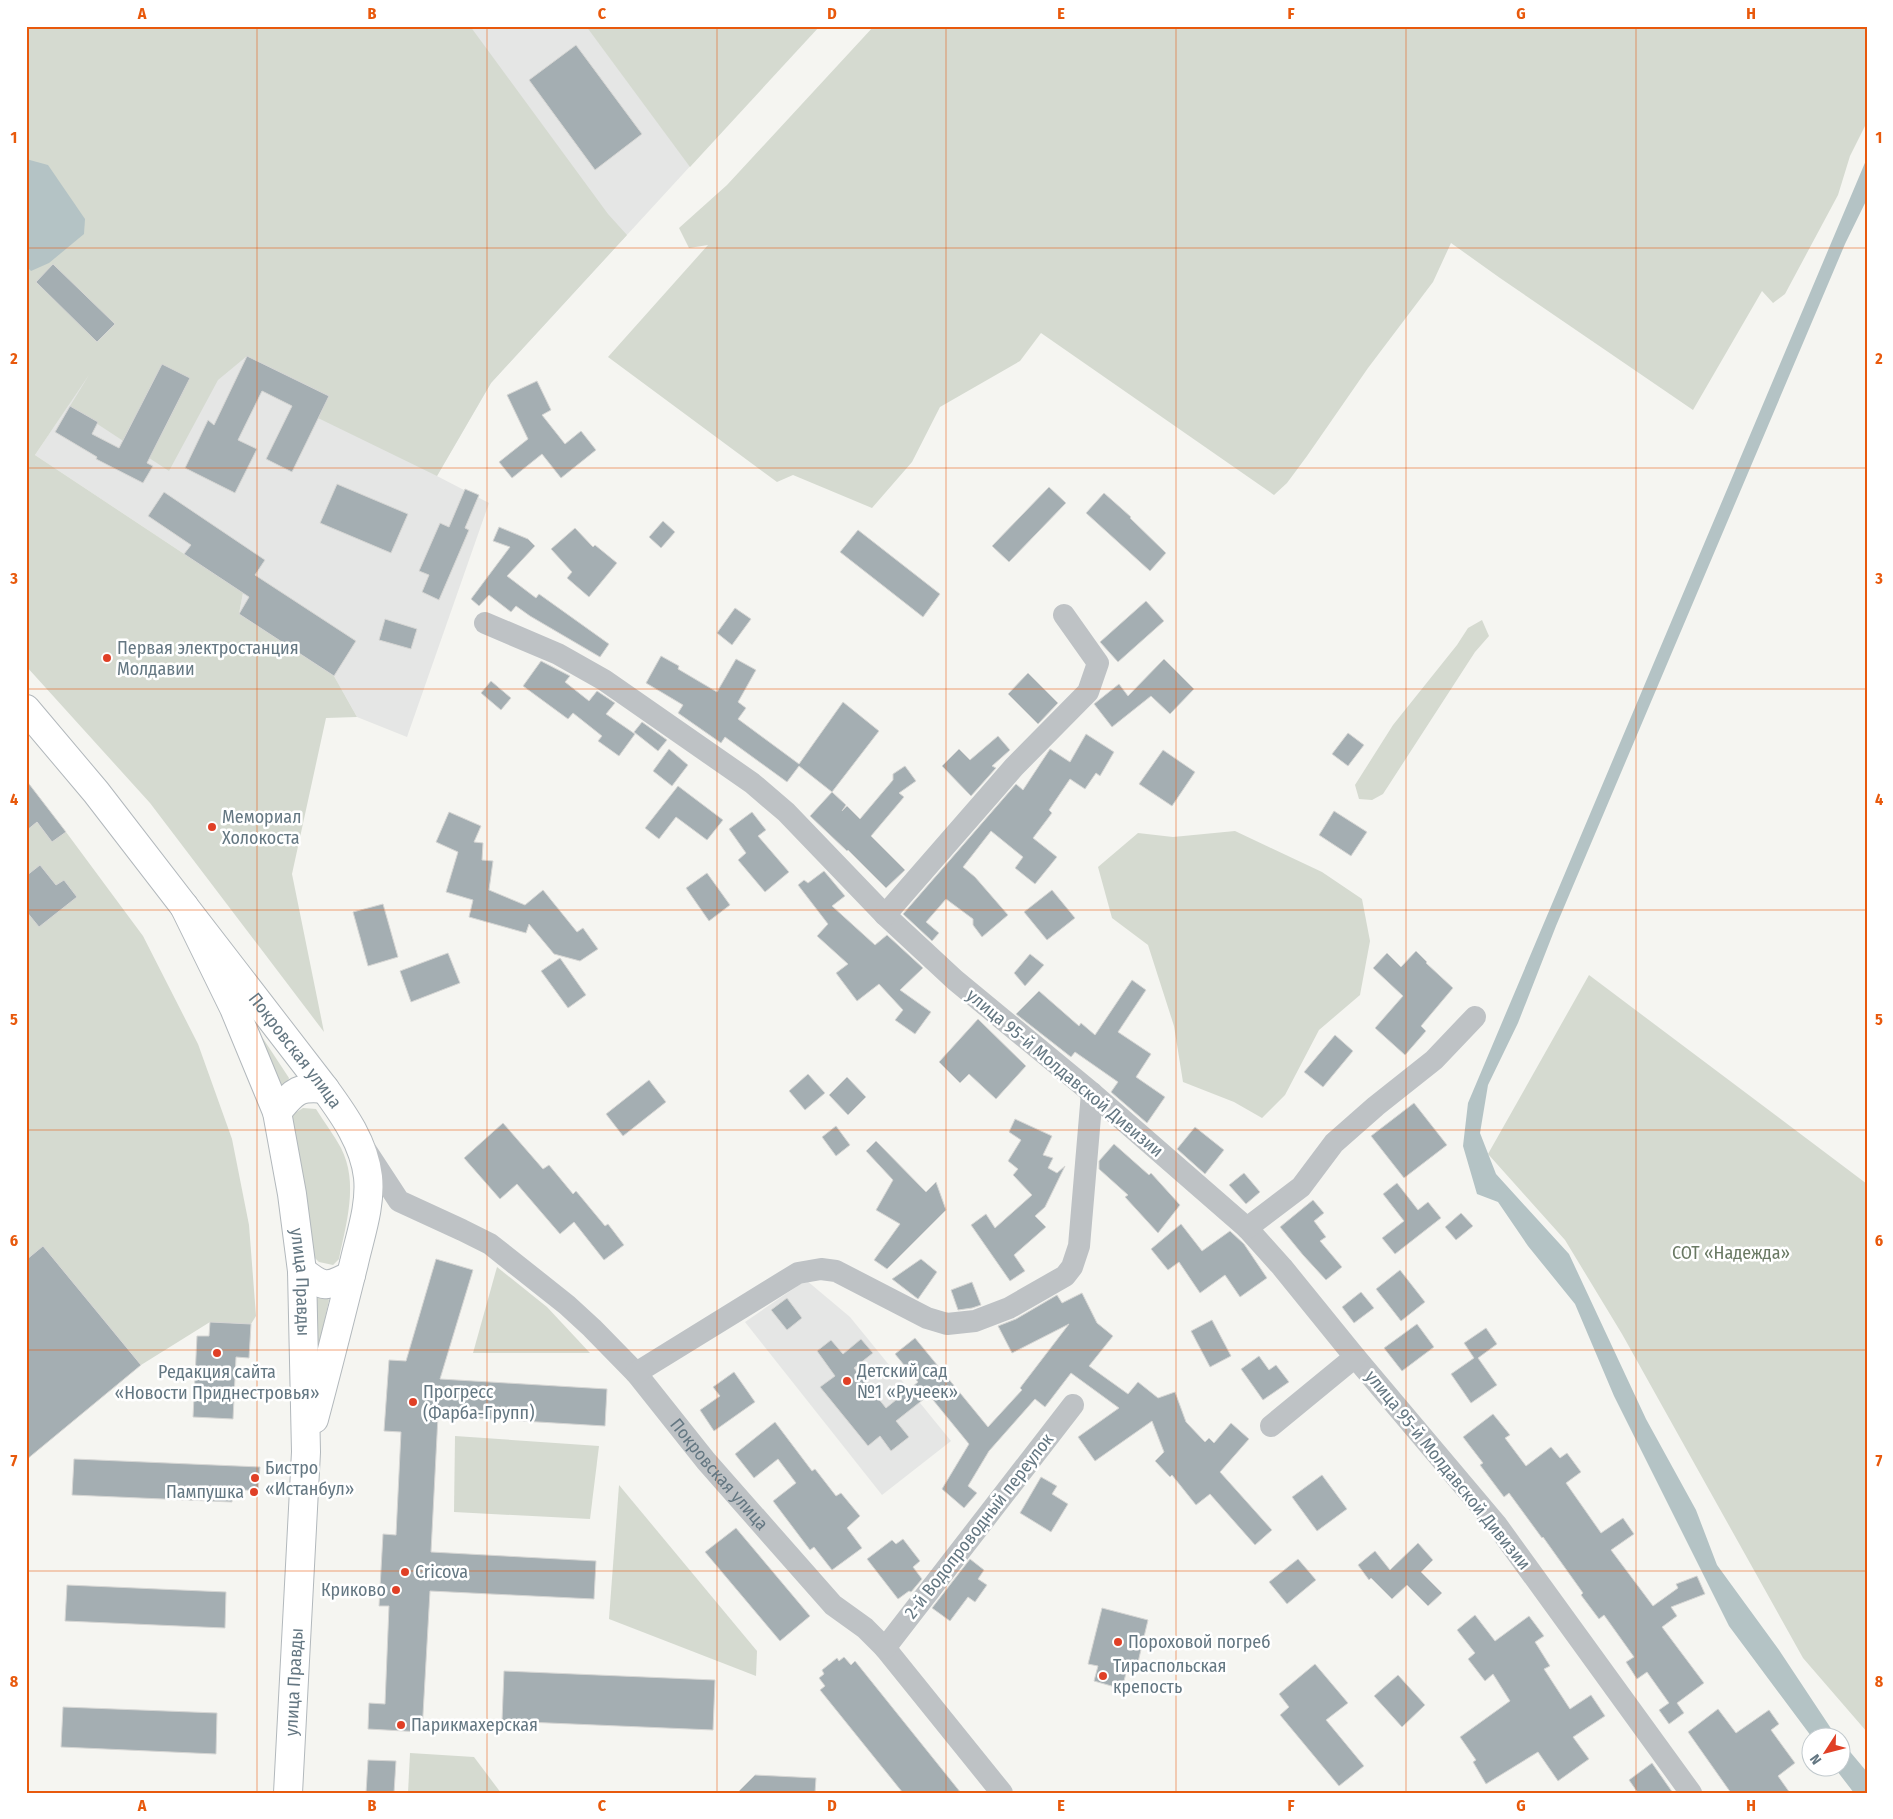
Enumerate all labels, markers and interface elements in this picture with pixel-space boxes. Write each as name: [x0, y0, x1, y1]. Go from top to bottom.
text: A: [137, 4, 147, 23]
text: B: [368, 4, 377, 23]
text: C: [598, 4, 607, 23]
text: D: [827, 4, 837, 23]
text: E: [1057, 4, 1065, 23]
text: F: [1287, 4, 1295, 23]
text: G: [1516, 4, 1526, 23]
text: H: [1746, 4, 1756, 23]
text: 1: [11, 128, 17, 147]
text: 1: [1876, 128, 1882, 147]
text: 2: [9, 349, 18, 368]
text: 2: [1874, 349, 1883, 368]
text: 3: [9, 569, 18, 588]
text: 3: [1874, 569, 1883, 588]
place label: Первая электростанция Молдавии: [117, 637, 299, 680]
marker: Первая электростанция Молдавии: [101, 652, 113, 664]
text: 4: [10, 790, 18, 809]
text: 4: [1875, 790, 1883, 809]
place label: Мемориал Холокоста: [222, 806, 301, 849]
marker: Мемориал Холокоста: [206, 821, 218, 833]
street label: улица 95-й Молдавской Дивизии: [962, 984, 1168, 1162]
street label: Покровская улица: [244, 988, 346, 1113]
text: 5: [10, 1010, 18, 1029]
text: 5: [1875, 1010, 1883, 1029]
street label: улица Правды: [286, 1227, 314, 1336]
text: 6: [10, 1231, 18, 1250]
text: 6: [1875, 1231, 1883, 1250]
park label: СОТ «Надежда»: [1672, 1242, 1790, 1264]
marker: Редакция сайта «Новости Приднестровья»: [211, 1347, 223, 1359]
place label: Детский сад №1 «Ручеек»: [856, 1360, 958, 1403]
place label: Редакция сайта «Новости Приднестровья»: [114, 1361, 320, 1404]
street label: улица 95-й Молдавской Дивизии: [1361, 1366, 1535, 1574]
marker: Детский сад №1 «Ручеек»: [841, 1375, 853, 1387]
place label: Прогресс (Фарба-Групп): [423, 1381, 534, 1424]
marker: Прогресс (Фарба-Групп): [407, 1396, 419, 1408]
street label: Покровская улица: [665, 1414, 773, 1535]
street label: 2-й Водопроводный переулок: [900, 1428, 1059, 1623]
text: 7: [11, 1451, 18, 1470]
text: 7: [1876, 1451, 1883, 1470]
place label: Бистро «Истанбул»: [265, 1457, 354, 1500]
marker: Бистро «Истанбул»: [249, 1472, 261, 1484]
place label: Пампушка: [166, 1481, 244, 1503]
marker: Пампушка: [248, 1486, 260, 1498]
place label: Cricova: [415, 1561, 468, 1583]
marker: Cricova: [399, 1566, 411, 1578]
place label: Криково: [321, 1579, 386, 1601]
marker: Криково: [390, 1584, 402, 1596]
street label: улица Правды: [280, 1627, 308, 1737]
place label: Пороховой погреб: [1128, 1631, 1271, 1653]
marker: Пороховой погреб: [1112, 1636, 1124, 1648]
place label: Тираспольская крепость: [1113, 1655, 1226, 1698]
marker: Тираспольская крепость: [1097, 1670, 1109, 1682]
text: 8: [10, 1672, 19, 1691]
text: 8: [1875, 1672, 1884, 1691]
place label: Парикмахерская: [411, 1714, 538, 1736]
marker: Парикмахерская: [395, 1719, 407, 1731]
north arrow: [1800, 1726, 1850, 1776]
text: N: [1807, 1751, 1825, 1768]
text: A: [137, 1796, 147, 1815]
text: B: [368, 1796, 377, 1815]
text: C: [598, 1796, 607, 1815]
text: D: [827, 1796, 837, 1815]
text: E: [1057, 1796, 1065, 1815]
text: F: [1287, 1796, 1295, 1815]
text: G: [1516, 1796, 1526, 1815]
text: H: [1746, 1796, 1756, 1815]

